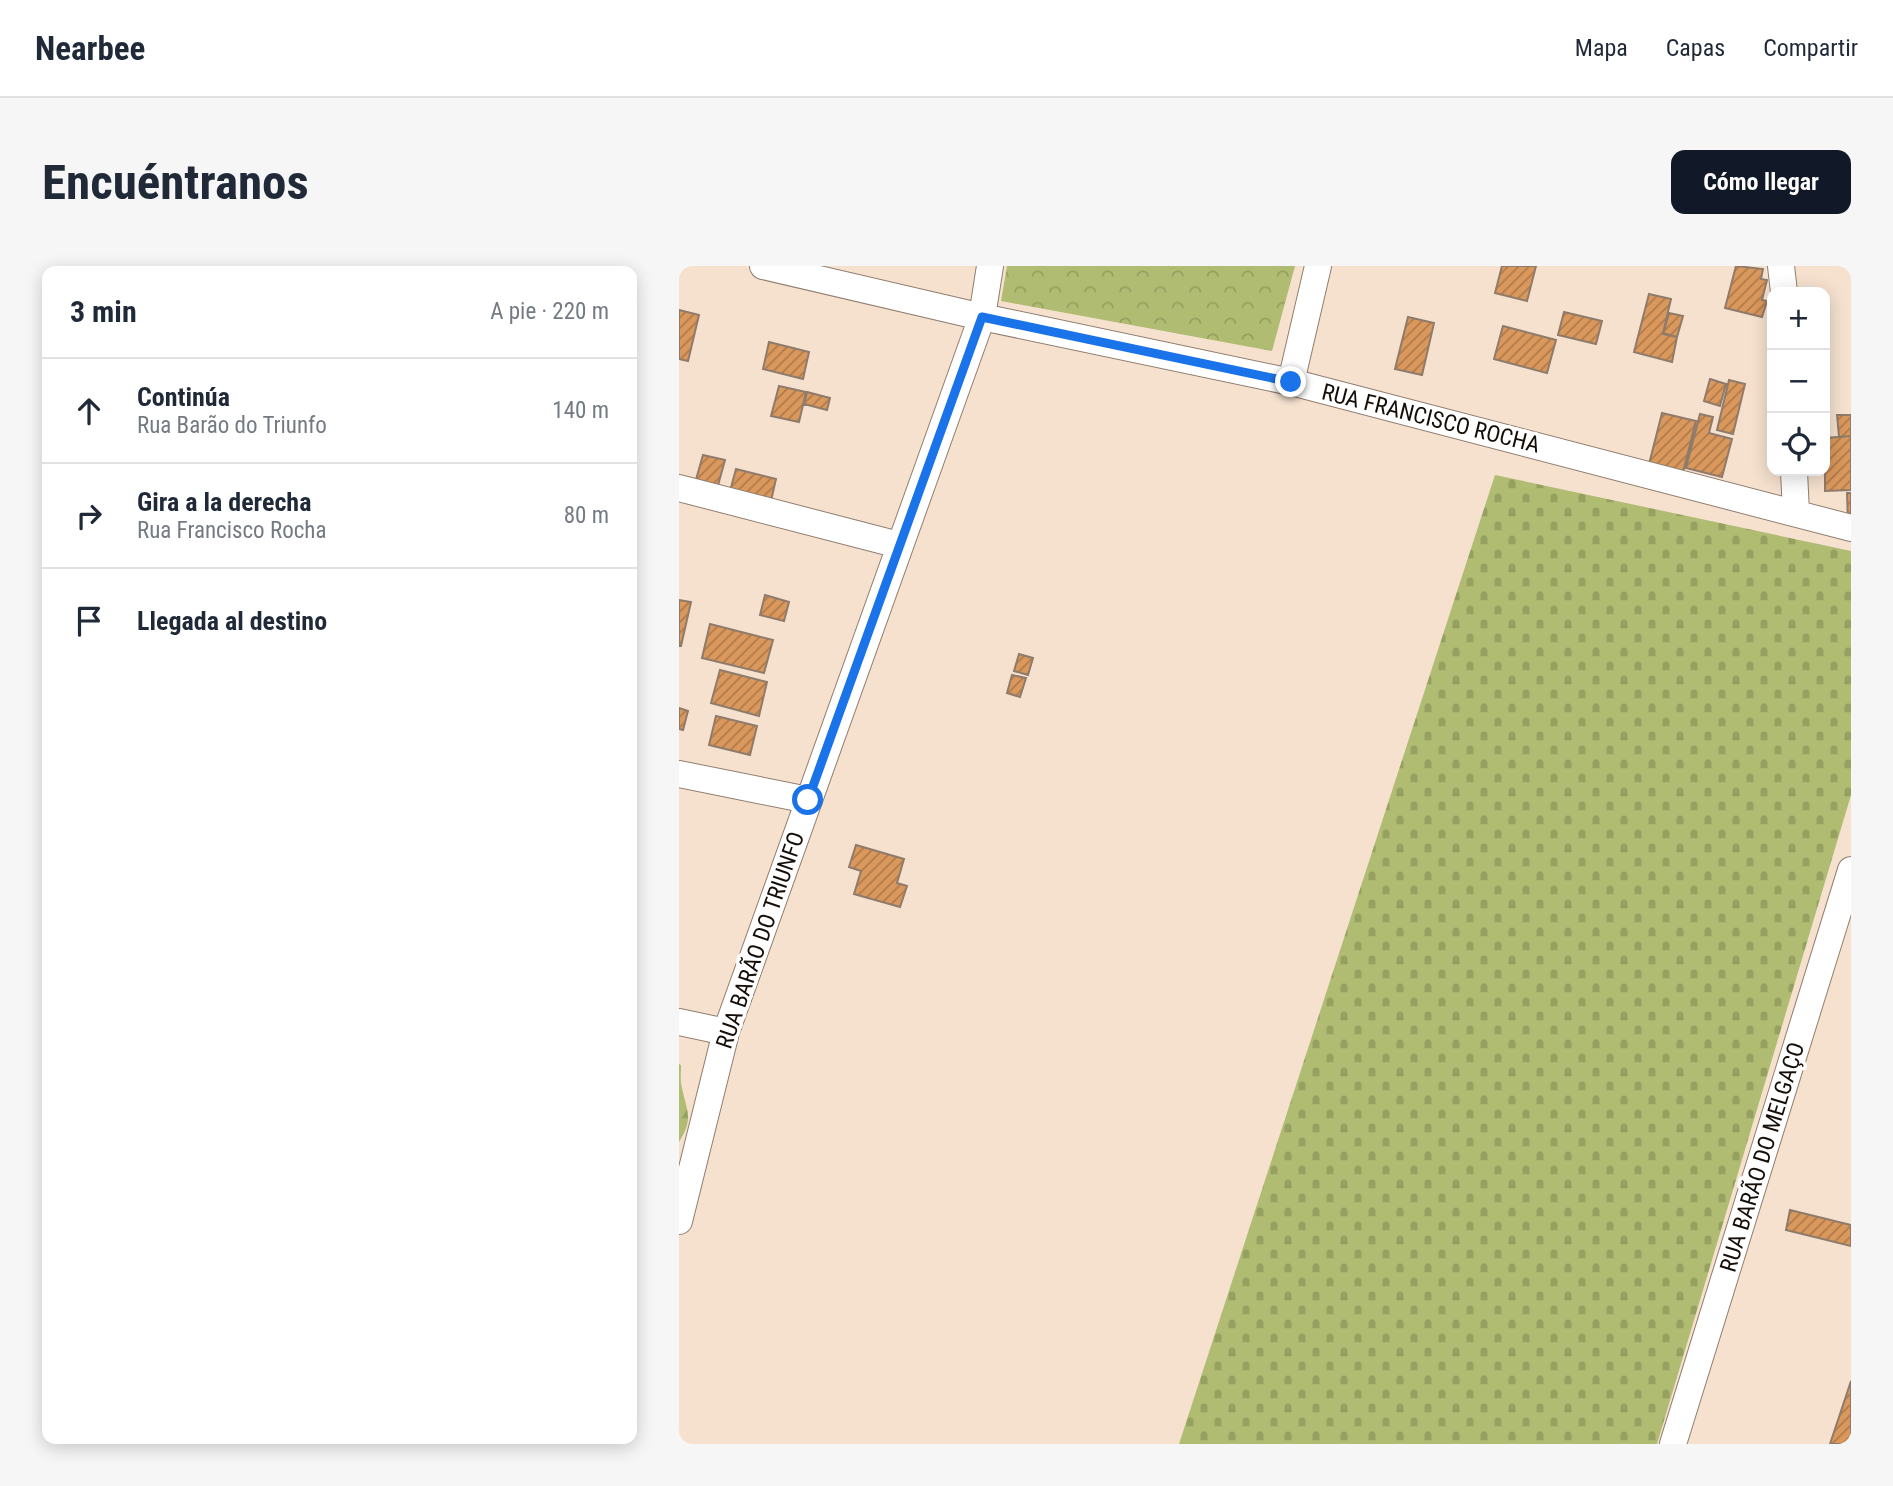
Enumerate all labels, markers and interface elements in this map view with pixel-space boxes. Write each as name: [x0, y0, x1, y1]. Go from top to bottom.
text: Nearbee: [35, 29, 145, 68]
text: Mapa: [1575, 34, 1628, 62]
text: Capas: [1666, 34, 1725, 62]
text: Compartir: [1763, 34, 1858, 62]
button: Cómo llegar: [1671, 150, 1851, 214]
text: Encuéntranos: [42, 154, 309, 211]
map controls: [1767, 287, 1830, 476]
button: +: [1767, 287, 1830, 350]
text: 3 min: [70, 294, 137, 329]
text: A pie · 220 m: [490, 298, 609, 325]
button: −: [1767, 350, 1830, 413]
route end: [1275, 366, 1306, 397]
street label: RUA FRANCISCO ROCHA: [1319, 378, 1543, 459]
text: Continúa: [137, 382, 230, 412]
icon: ahead: [70, 392, 108, 430]
text: 140 m: [552, 397, 609, 424]
text: Rua Barão do Triunfo: [137, 412, 327, 439]
button: locate: [1767, 413, 1830, 476]
text: Gira a la derecha: [137, 487, 311, 517]
icon: right: [70, 497, 108, 535]
text: 80 m: [564, 502, 609, 529]
text: Rua Francisco Rocha: [137, 517, 326, 544]
icon: arrive: [70, 602, 108, 640]
text: Llegada al destino: [137, 606, 327, 636]
route start: [792, 784, 823, 815]
street label: RUA BARÃO DO TRIUNFO: [710, 828, 810, 1052]
street label: RUA BARÃO DO MELGAÇO: [1714, 1039, 1810, 1275]

